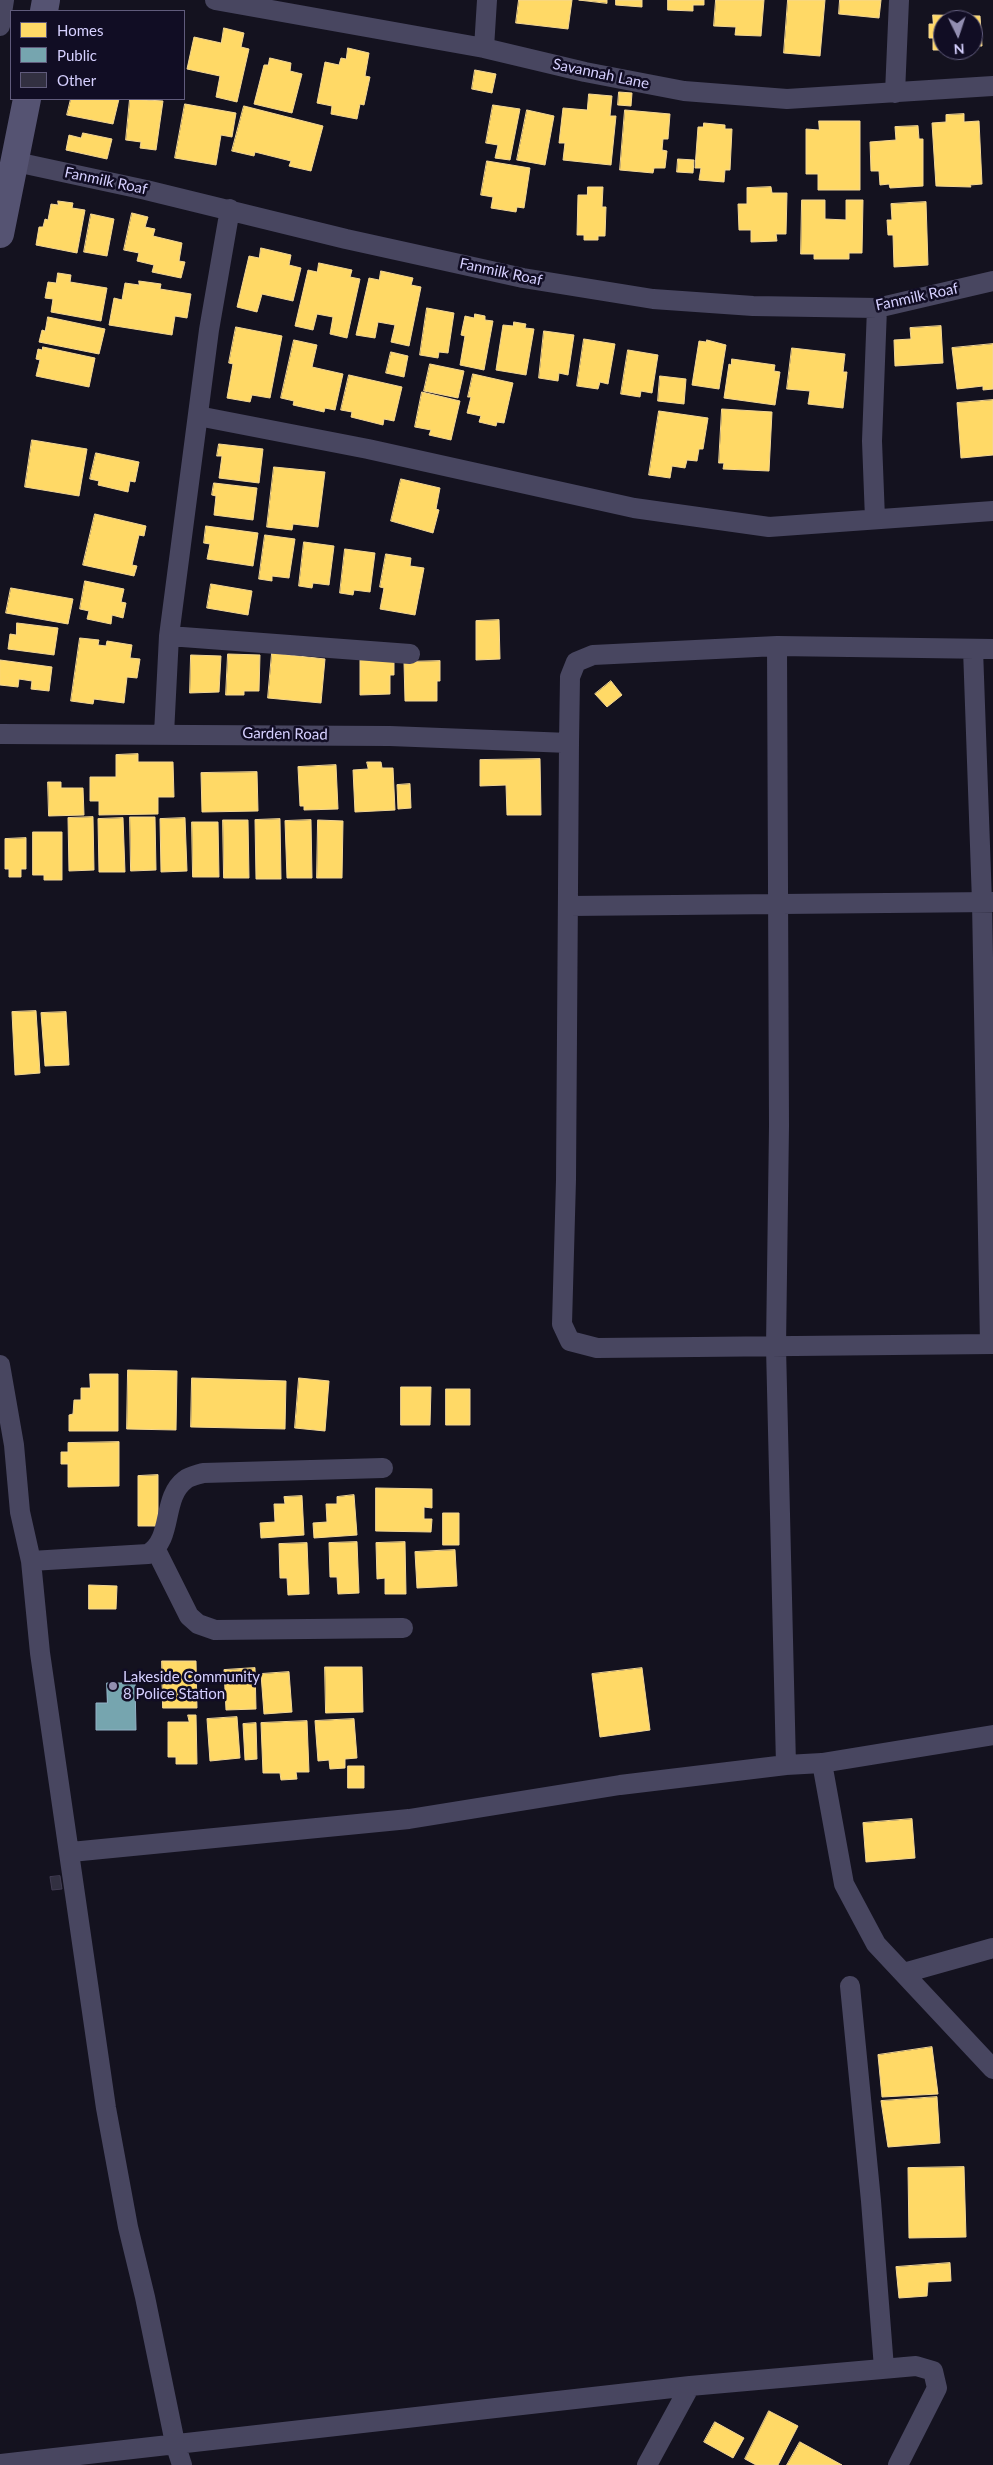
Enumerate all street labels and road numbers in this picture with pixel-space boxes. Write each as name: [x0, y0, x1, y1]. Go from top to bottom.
street label: Savannah Lane: [551, 55, 651, 93]
street label: Fanmilk Roaf: [63, 163, 149, 199]
street label: Fanmilk Roaf: [458, 254, 544, 290]
street label: Fanmilk Roaf: [874, 279, 960, 315]
street label: Garden Road: [242, 724, 328, 744]

